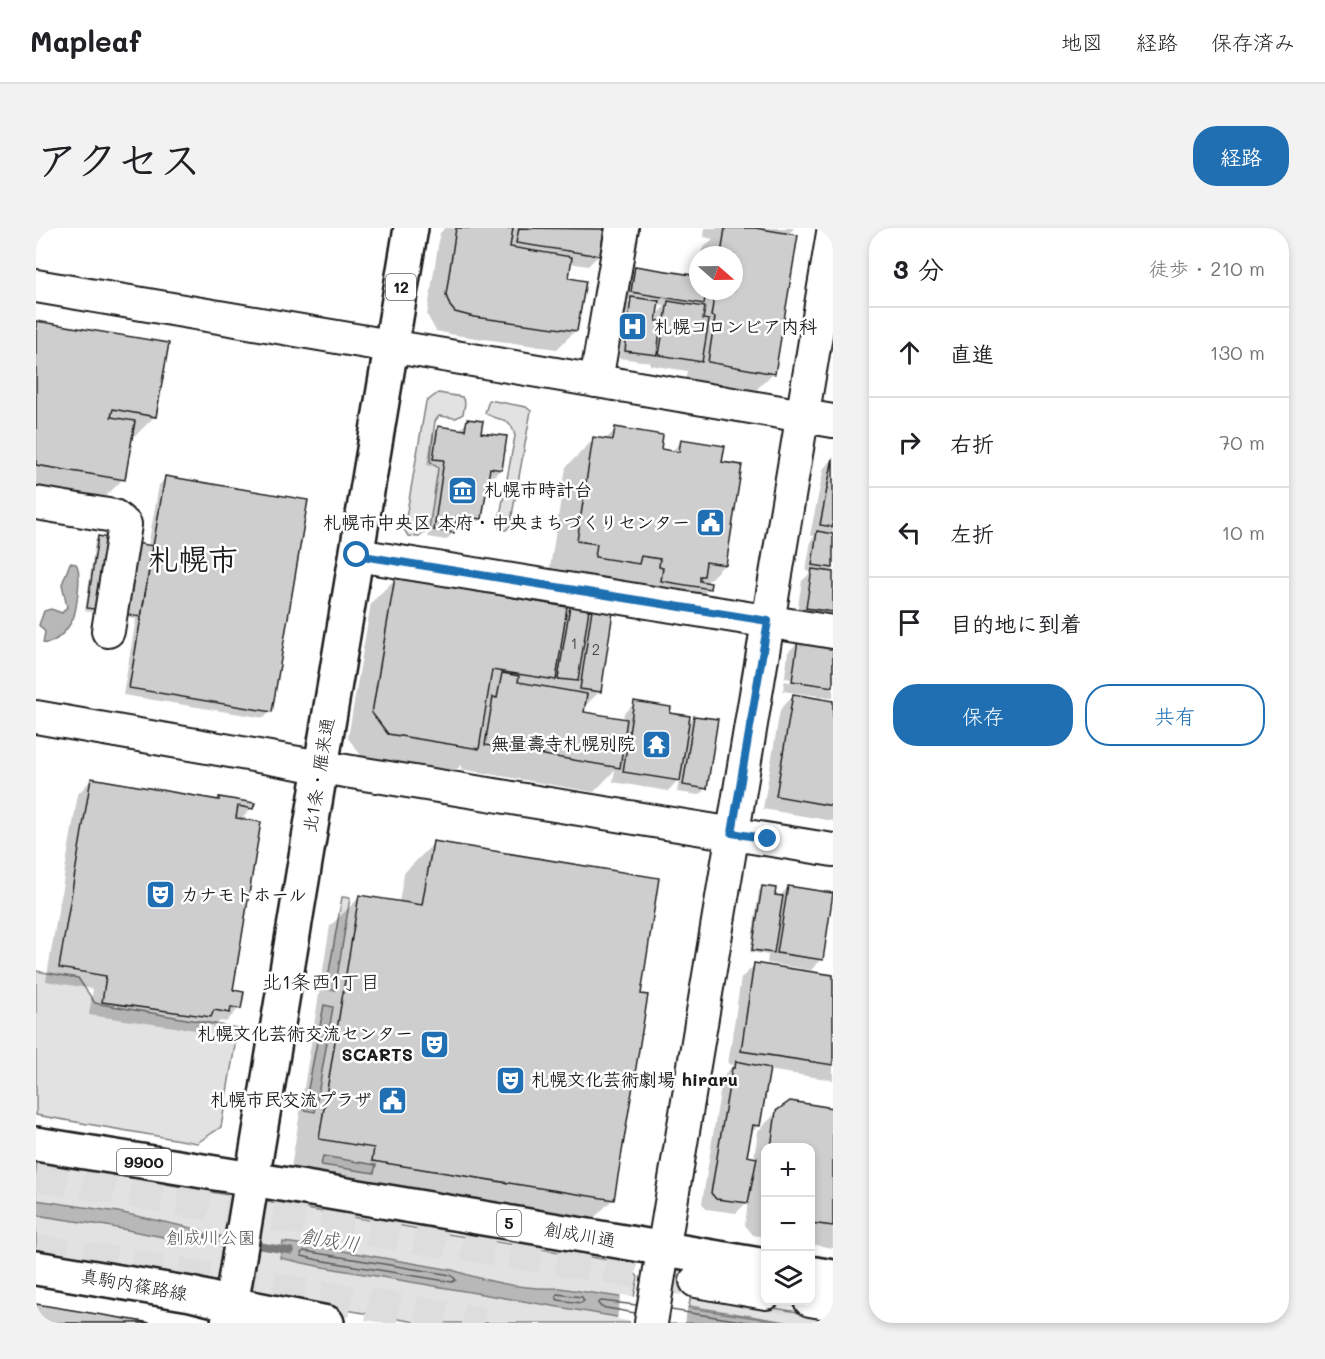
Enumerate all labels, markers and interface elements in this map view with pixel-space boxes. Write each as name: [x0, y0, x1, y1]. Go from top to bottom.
text: Mapleaf: [30, 23, 141, 59]
text: 地図: [1061, 28, 1103, 55]
text: 経路: [1136, 28, 1178, 55]
text: 保存済み: [1211, 28, 1295, 55]
button: 経路: [1193, 126, 1289, 186]
text: アクセス: [36, 131, 201, 186]
north arrow: [689, 246, 743, 300]
text: 3 分: [893, 252, 944, 286]
text: 徒歩 · 210 m: [1149, 255, 1265, 281]
road number: 12: [386, 274, 416, 300]
hospital icon: 札幌コロンビア内科: [617, 311, 649, 343]
place label: 札幌コロンビア内科: [654, 314, 817, 338]
icon: ahead: [893, 336, 926, 369]
text: 直進: [950, 339, 994, 368]
text: 130 m: [1210, 339, 1265, 365]
icon: right: [893, 426, 926, 459]
text: 右折: [950, 429, 994, 458]
text: 70 m: [1219, 429, 1265, 455]
museum icon: 札幌市時計台: [447, 474, 479, 506]
place label: 札幌市時計台: [484, 477, 592, 501]
public building icon: 札幌市中央区 本府・中央まちづくりセンター: [695, 507, 727, 539]
place label: 札幌市中央区 本府・中央まちづくりセンター: [323, 510, 690, 534]
icon: left: [893, 516, 926, 549]
text: 左折: [950, 519, 994, 548]
text: 10 m: [1221, 519, 1265, 545]
district label: 札幌市: [148, 538, 238, 578]
route start: [343, 541, 369, 567]
icon: arrive: [893, 606, 926, 639]
text: 目的地に到着: [950, 609, 1082, 638]
house number: 1: [571, 633, 577, 653]
house number: 2: [592, 639, 600, 659]
button: 保存: [893, 684, 1073, 746]
button: 共有: [1085, 684, 1265, 746]
street label: 北1条・雁来通: [297, 716, 339, 834]
temple icon: 無量壽寺札幌別院: [640, 728, 672, 760]
place label: 無量壽寺札幌別院: [491, 731, 635, 755]
route end: [754, 825, 780, 851]
theatre icon: カナモトホール: [144, 879, 176, 911]
place label: カナモトホール: [181, 882, 306, 906]
district label: 北1条西1丁目: [262, 968, 380, 994]
place label: 札幌文化芸術交流センター SCARTS: [197, 1021, 413, 1066]
theatre icon: 札幌文化芸術交流センター SCARTS: [418, 1028, 450, 1060]
theatre icon: 札幌文化芸術劇場 hiraru: [494, 1064, 526, 1096]
place label: 札幌文化芸術劇場 hiraru: [531, 1067, 738, 1091]
public building icon: 札幌市民交流プラザ: [377, 1084, 409, 1116]
place label: 札幌市民交流プラザ: [210, 1087, 372, 1111]
map controls: [761, 1143, 815, 1305]
button: +: [761, 1143, 815, 1197]
road number: 9900: [117, 1149, 171, 1175]
button: −: [761, 1197, 815, 1251]
road number: 5: [497, 1210, 521, 1236]
street label: 創成川通: [543, 1216, 618, 1252]
water label: 創成川: [298, 1221, 362, 1257]
park label: 創成川公園: [166, 1225, 256, 1249]
button: layers: [761, 1251, 815, 1305]
street label: 真駒内篠路線: [79, 1263, 189, 1305]

